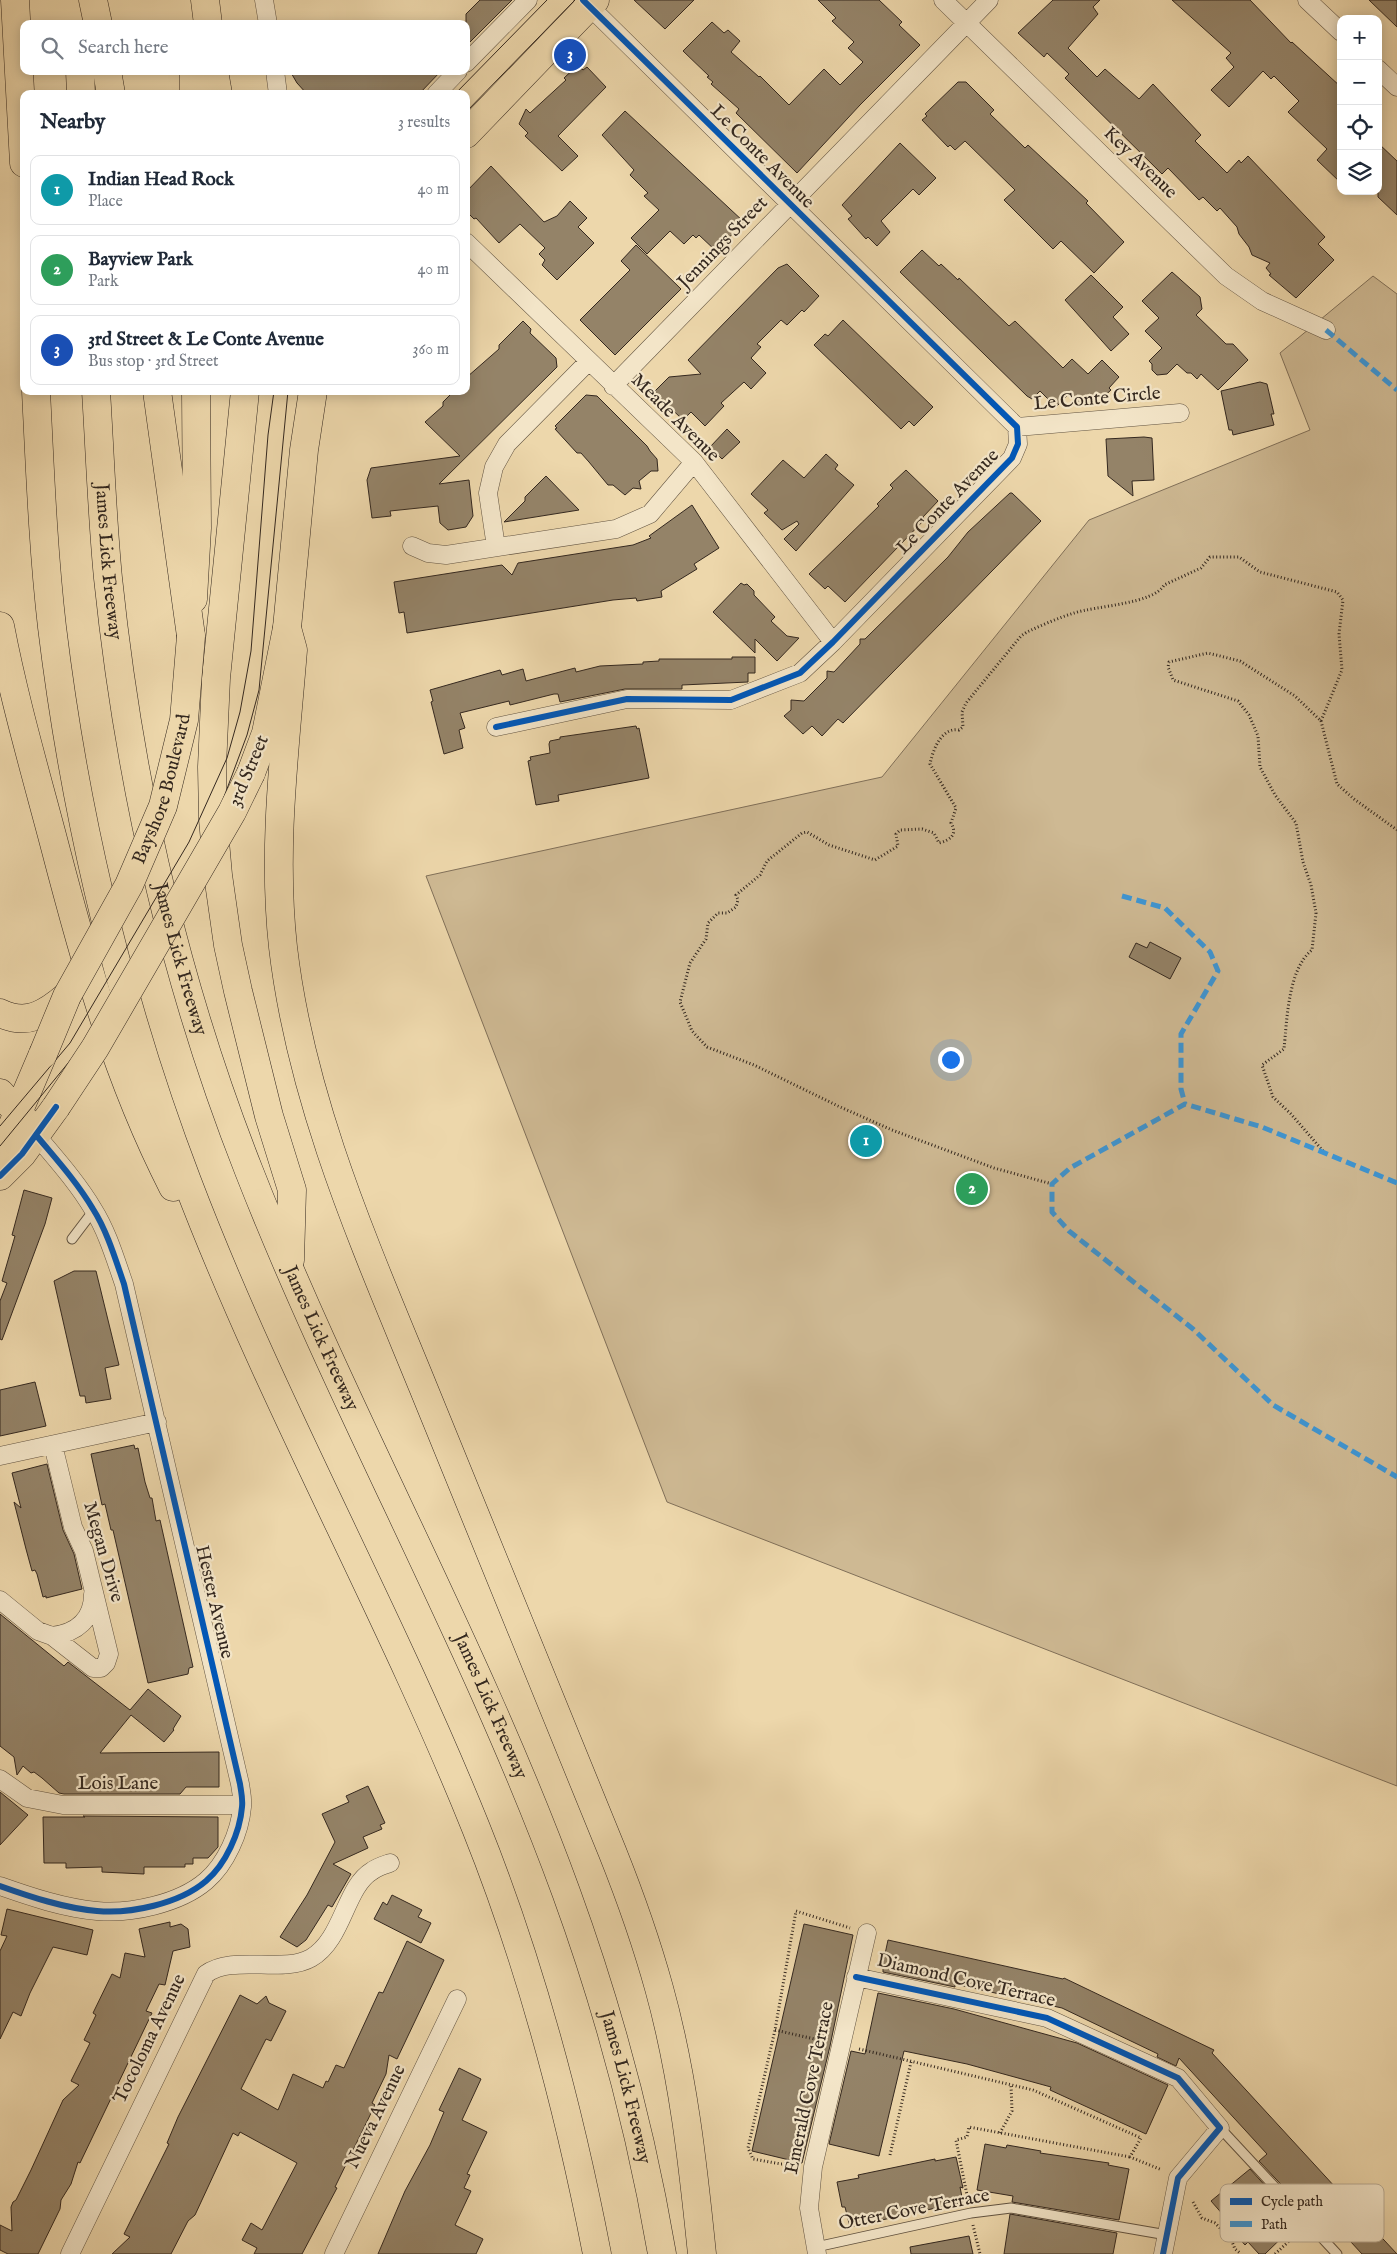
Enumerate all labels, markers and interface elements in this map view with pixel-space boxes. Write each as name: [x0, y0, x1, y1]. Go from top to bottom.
map controls: [1337, 15, 1382, 195]
button: +: [1337, 15, 1382, 60]
search box: [20, 20, 470, 75]
icon: search: [38, 34, 66, 62]
text: Search here: [78, 36, 169, 60]
pin: 3: [554, 36, 586, 74]
button: −: [1337, 60, 1382, 105]
street label: Le Conte Avenue: [705, 100, 819, 214]
button: locate: [1337, 105, 1382, 150]
text: Nearby: [40, 109, 105, 136]
text: 3 results: [398, 113, 450, 133]
street label: Key Avenue: [1098, 122, 1182, 204]
button: layers: [1337, 150, 1382, 195]
text: Indian Head Rock: [88, 168, 234, 192]
text: 1: [54, 180, 60, 200]
text: 40 m: [417, 180, 449, 200]
street label: Jennings Street: [671, 191, 774, 296]
text: Place: [88, 192, 123, 212]
text: Bayview Park: [88, 248, 193, 272]
text: 2: [53, 260, 61, 280]
text: 40 m: [417, 260, 449, 280]
text: Park: [88, 272, 118, 292]
text: 3rd Street & Le Conte Avenue: [88, 328, 324, 352]
text: 3: [54, 340, 60, 360]
text: 360 m: [413, 340, 449, 360]
text: Bus stop · 3rd Street: [88, 352, 219, 372]
street label: Meade Avenue: [626, 369, 725, 468]
street label: Le Conte Circle: [1033, 381, 1162, 417]
street label: Le Conte Avenue: [892, 444, 1005, 560]
street label: James Lick Freeway: [89, 481, 127, 642]
street label: Bayshore Boulevard: [127, 712, 197, 868]
street label: 3rd Street: [223, 731, 275, 810]
street label: James Lick Freeway: [147, 879, 213, 1039]
your location: [938, 1047, 964, 1073]
pin: 1: [850, 1122, 882, 1160]
pin: 2: [956, 1170, 988, 1208]
street label: James Lick Freeway: [277, 1260, 364, 1416]
street label: Megan Drive: [77, 1499, 129, 1605]
street label: Hester Avenue: [189, 1543, 239, 1661]
street label: James Lick Freeway: [447, 1628, 533, 1783]
street label: Lois Lane: [78, 1772, 158, 1796]
street label: Diamond Cove Terrace: [874, 1949, 1058, 2013]
street label: Tocoloma Avenue: [108, 1970, 192, 2108]
street label: Emerald Cove Terrace: [780, 1999, 840, 2177]
street label: James Lick Freeway: [593, 2006, 656, 2167]
street label: Nueva Avenue: [340, 2061, 412, 2173]
street label: Otter Cove Terrace: [836, 2184, 992, 2236]
legend: [1220, 2184, 1384, 2242]
text: Cycle path: [1261, 2193, 1323, 2211]
text: Path: [1261, 2216, 1288, 2234]

